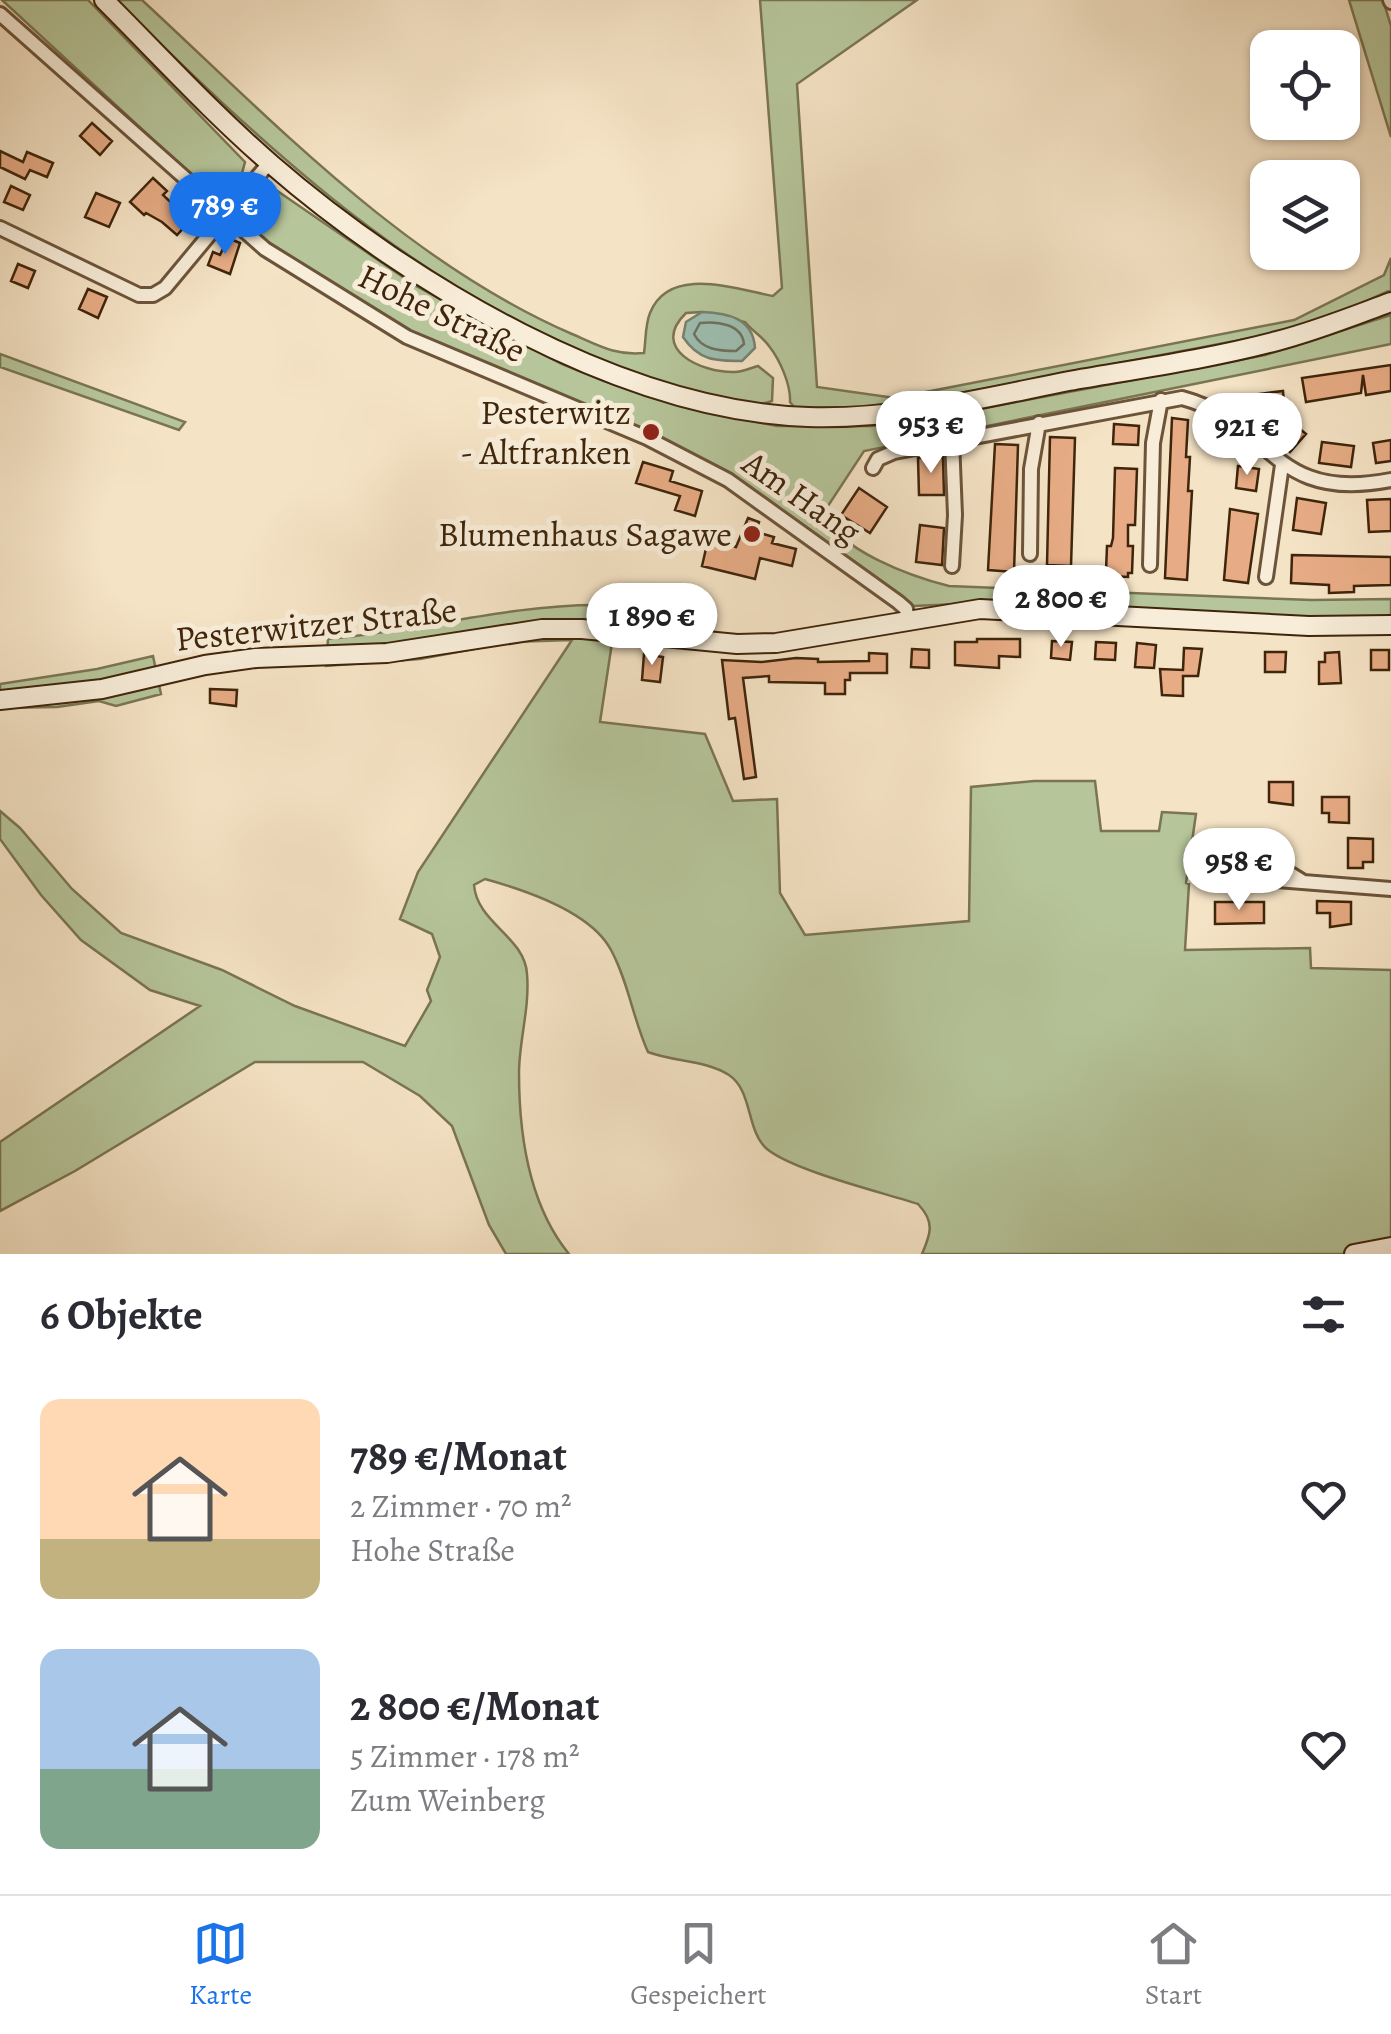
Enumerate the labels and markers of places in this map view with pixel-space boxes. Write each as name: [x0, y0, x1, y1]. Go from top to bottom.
pin: 789 €: [155, 172, 295, 257]
place label: Pesterwitz - Altfranken: [460, 388, 631, 476]
pin: 953 €: [861, 391, 1001, 476]
pin: 921 €: [1177, 393, 1317, 478]
marker: Pesterwitz - Altfranken: [640, 421, 662, 443]
place label: Blumenhaus Sagawe: [438, 510, 732, 558]
marker: Blumenhaus Sagawe: [741, 523, 763, 545]
pin: 2 800 €: [969, 565, 1153, 650]
pin: 1 890 €: [560, 583, 744, 668]
pin: 958 €: [1169, 828, 1309, 913]

